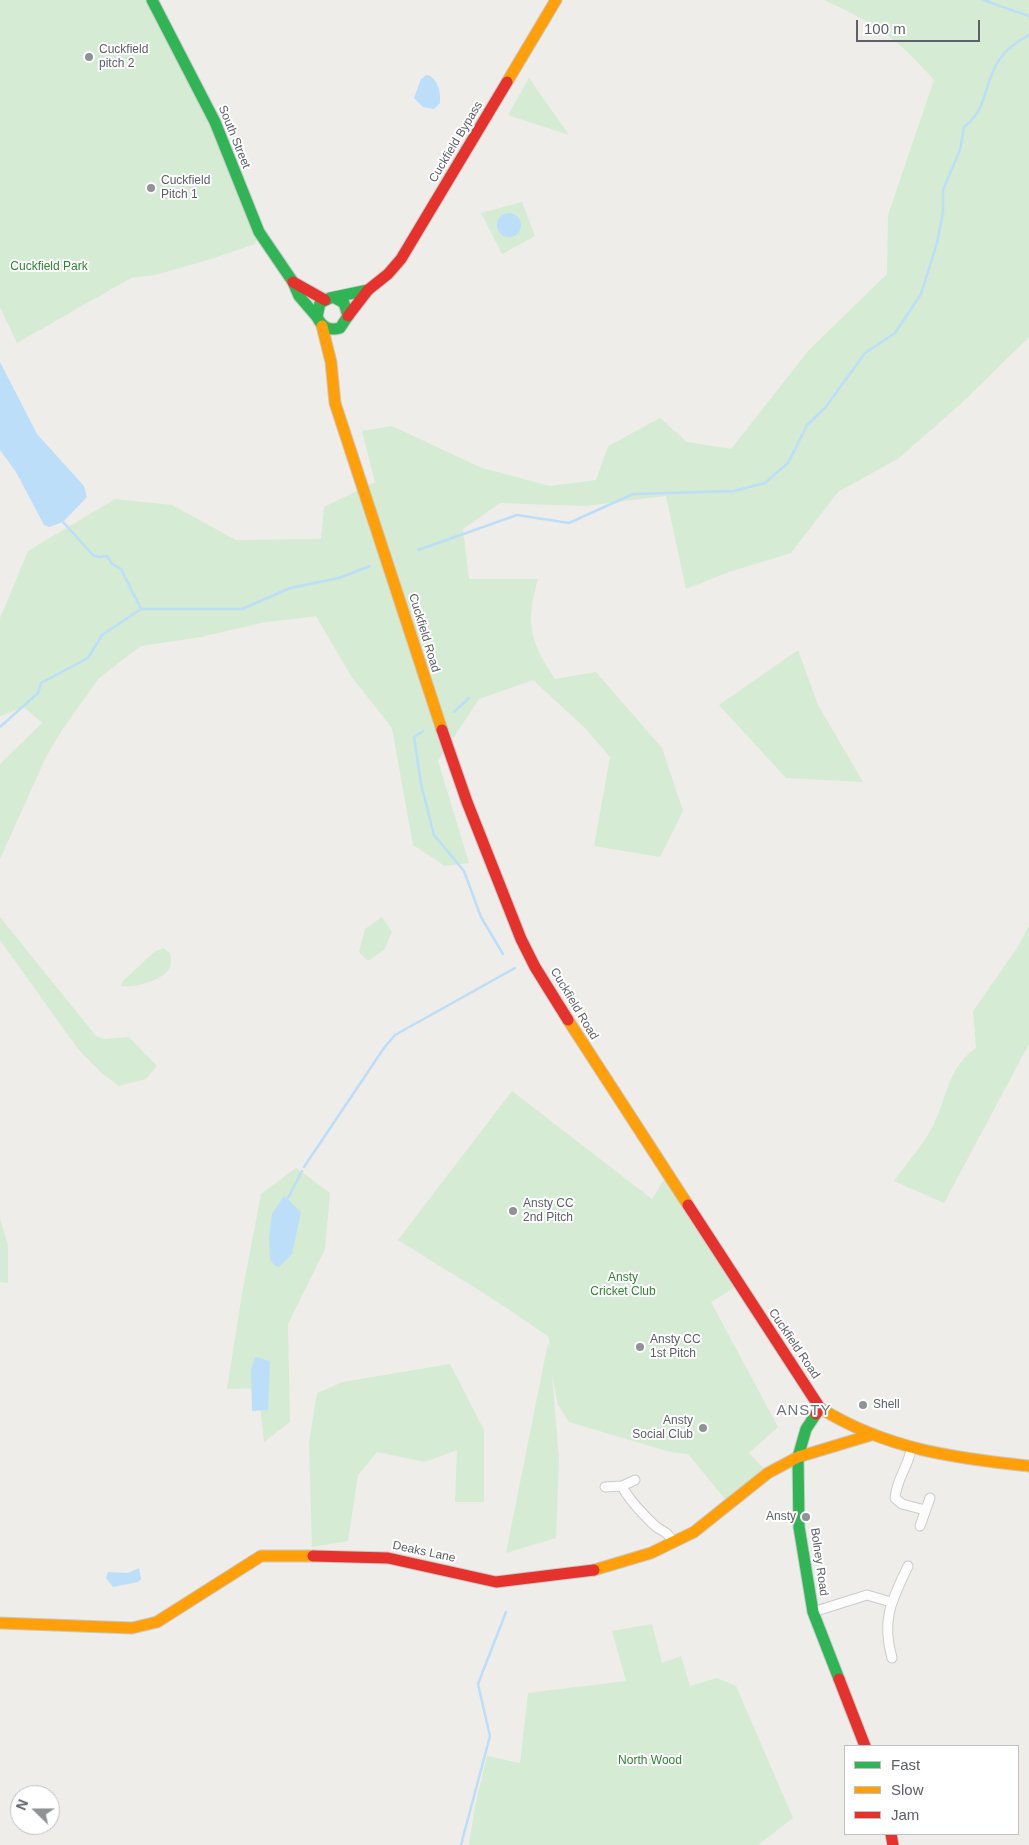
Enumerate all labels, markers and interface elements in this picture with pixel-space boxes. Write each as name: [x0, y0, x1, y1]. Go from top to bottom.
scale bar: [859, 10, 983, 42]
text: 100 m: [864, 20, 906, 37]
place label: Cuckfield pitch 2: [99, 43, 148, 71]
marker: Cuckfield pitch 2: [83, 51, 95, 63]
street label: Cuckfield Bypass: [426, 99, 486, 185]
street label: South Street: [215, 103, 253, 171]
place label: Cuckfield Pitch 1: [161, 174, 210, 202]
marker: Cuckfield Pitch 1: [145, 182, 157, 194]
park label: Cuckfield Park: [10, 260, 88, 274]
street label: Cuckfield Road: [405, 592, 443, 674]
street label: Cuckfield Road: [547, 965, 601, 1043]
place label: Ansty CC 2nd Pitch: [523, 1197, 574, 1225]
marker: Ansty CC 2nd Pitch: [507, 1205, 519, 1217]
park label: Ansty Cricket Club: [590, 1271, 656, 1299]
street label: Cuckfield Road: [765, 1306, 823, 1382]
place label: Ansty CC 1st Pitch: [650, 1333, 701, 1361]
marker: Ansty CC 1st Pitch: [634, 1341, 646, 1353]
place label: Shell: [873, 1398, 900, 1412]
marker: Shell: [857, 1399, 869, 1411]
district label: ANSTY: [776, 1402, 832, 1420]
place label: Ansty Social Club: [632, 1414, 693, 1442]
marker: Ansty Social Club: [697, 1422, 709, 1434]
place label: Ansty: [766, 1510, 796, 1524]
marker: Ansty: [800, 1511, 812, 1523]
street label: Bolney Road: [807, 1527, 831, 1597]
street label: Deaks Lane: [391, 1538, 457, 1566]
legend: [844, 1745, 1019, 1835]
park label: North Wood: [618, 1754, 682, 1768]
text: Fast: [891, 1756, 920, 1773]
text: Slow: [891, 1781, 924, 1798]
north arrow: [10, 1785, 60, 1835]
text: N: [13, 1797, 31, 1812]
text: Jam: [891, 1806, 919, 1823]

